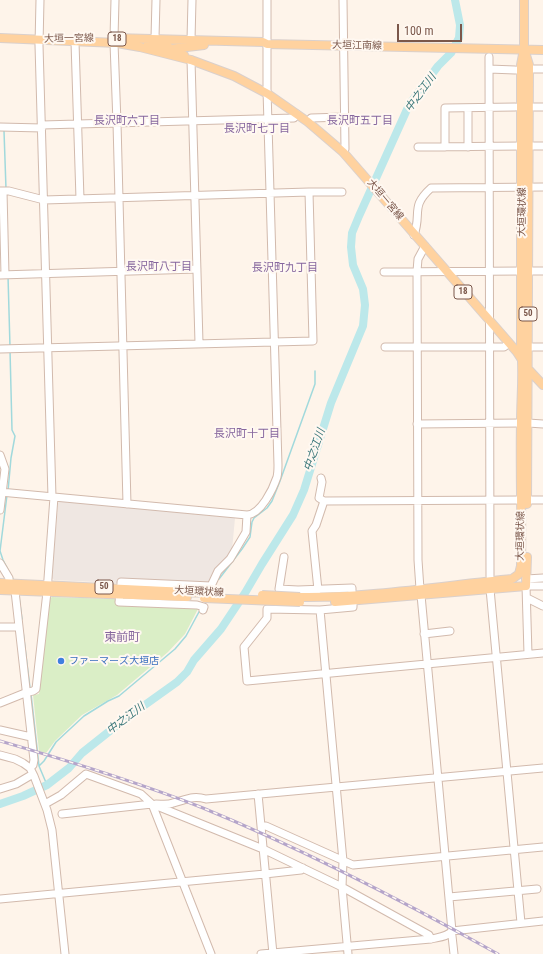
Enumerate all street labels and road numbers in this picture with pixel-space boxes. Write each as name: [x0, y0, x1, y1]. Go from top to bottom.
road number: 18: [108, 32, 126, 46]
street label: 大垣一宮線: [44, 33, 94, 45]
street label: 大垣江南線: [332, 40, 382, 52]
street label: 大垣一宮線: [364, 177, 406, 223]
street label: 大垣環状線: [516, 187, 528, 237]
road number: 18: [454, 285, 472, 299]
road number: 50: [519, 307, 537, 321]
street label: 大垣環状線: [515, 511, 527, 561]
road number: 50: [95, 580, 113, 594]
street label: 大垣環状線: [174, 585, 224, 599]

